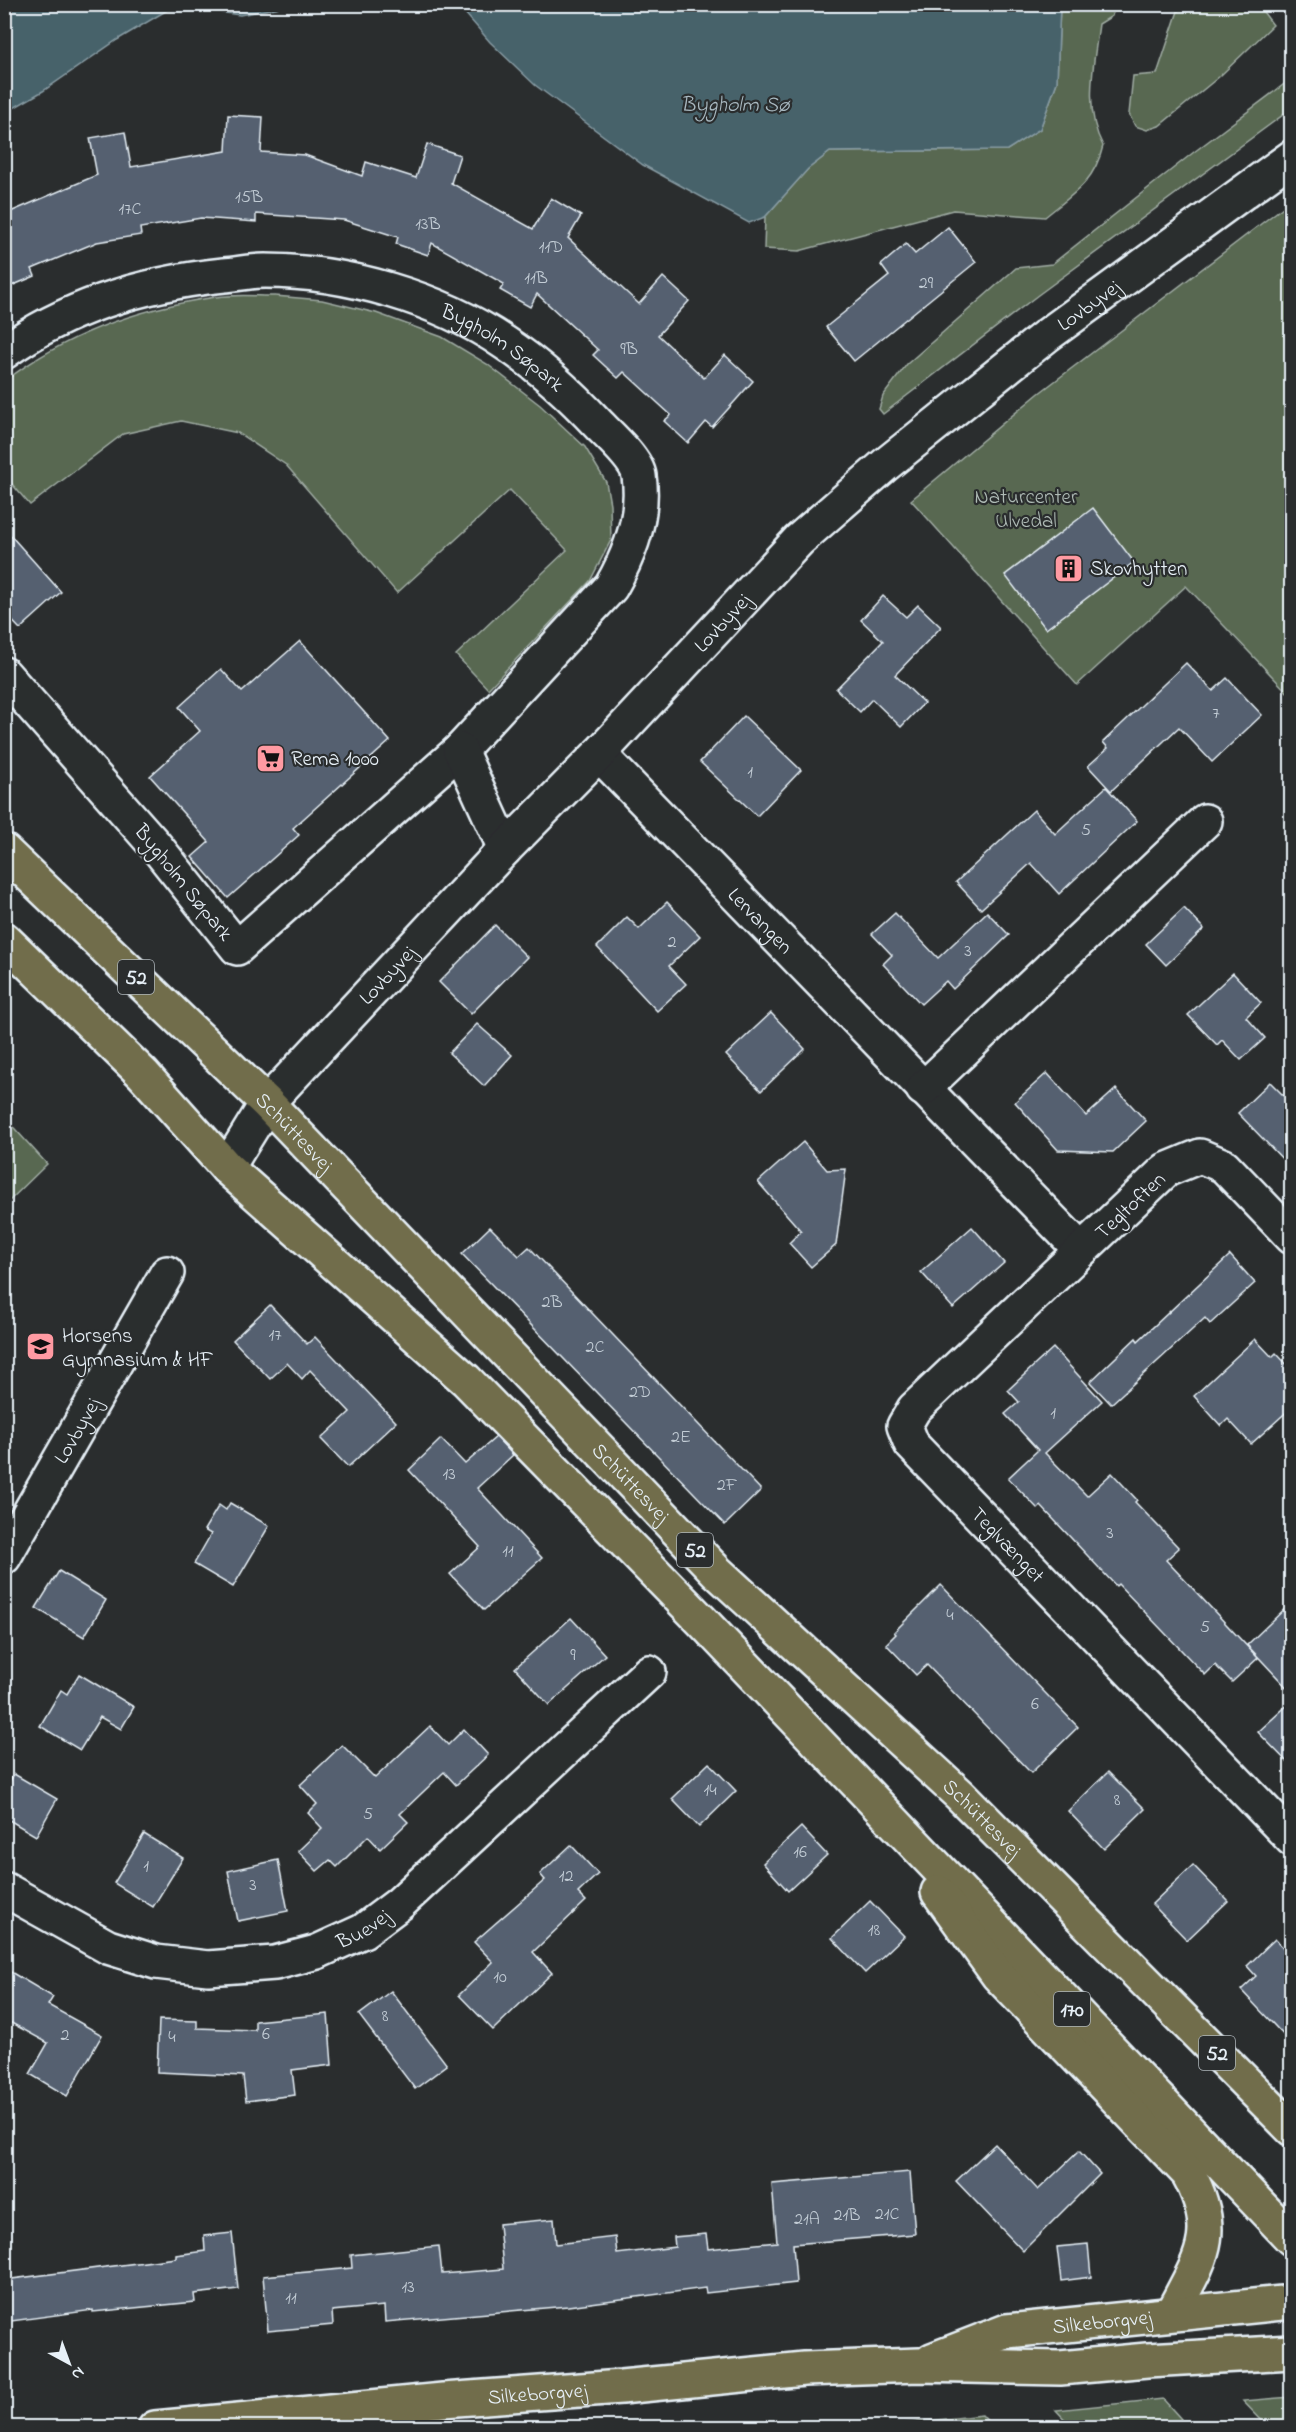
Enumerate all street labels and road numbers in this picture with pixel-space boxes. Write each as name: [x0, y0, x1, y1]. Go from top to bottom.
street label: Lovbyvej: [1052, 273, 1128, 340]
street label: Bygholm Søpark: [435, 297, 570, 400]
street label: Lovbyvej: [688, 587, 759, 660]
street label: Bygholm Søpark: [124, 818, 239, 950]
street label: Lervangen: [720, 882, 799, 962]
street label: Lovbyvej: [353, 939, 425, 1013]
road number: 52: [118, 960, 154, 994]
street label: Schüttesvej: [247, 1086, 340, 1181]
street label: Tegltoften: [1089, 1166, 1175, 1249]
street label: Lovbyvej: [47, 1392, 110, 1470]
street label: Schüttesvej: [584, 1437, 676, 1531]
street label: Teglvænget: [962, 1501, 1050, 1591]
road number: 52: [677, 1533, 713, 1567]
street label: Schüttesvej: [935, 1773, 1028, 1866]
street label: Buevej: [331, 1902, 398, 1958]
road number: 170: [1054, 1992, 1090, 2026]
road number: 52: [1199, 2036, 1235, 2070]
street label: Silkeborgvej: [1051, 2303, 1154, 2343]
street label: Silkeborgvej: [487, 2376, 589, 2414]

